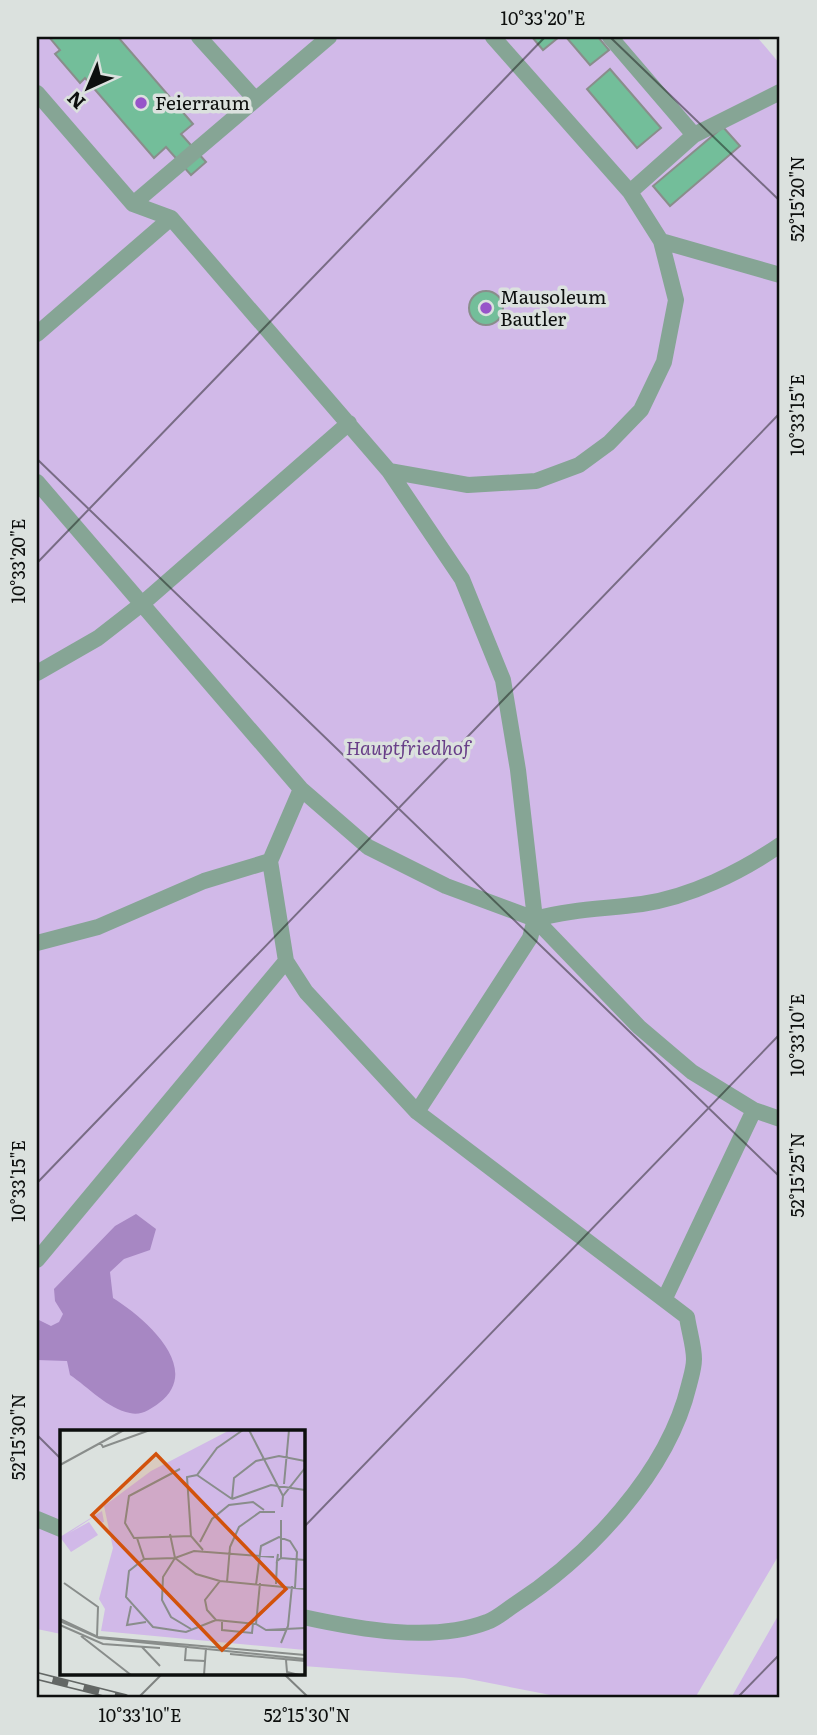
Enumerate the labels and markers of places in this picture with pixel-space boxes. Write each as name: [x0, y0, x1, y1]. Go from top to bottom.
place label: Feierraum: [155, 88, 250, 116]
marker: Feierraum: [133, 95, 149, 111]
place label: Mausoleum Bautler: [500, 282, 606, 332]
marker: Mausoleum Bautler: [478, 300, 494, 316]

